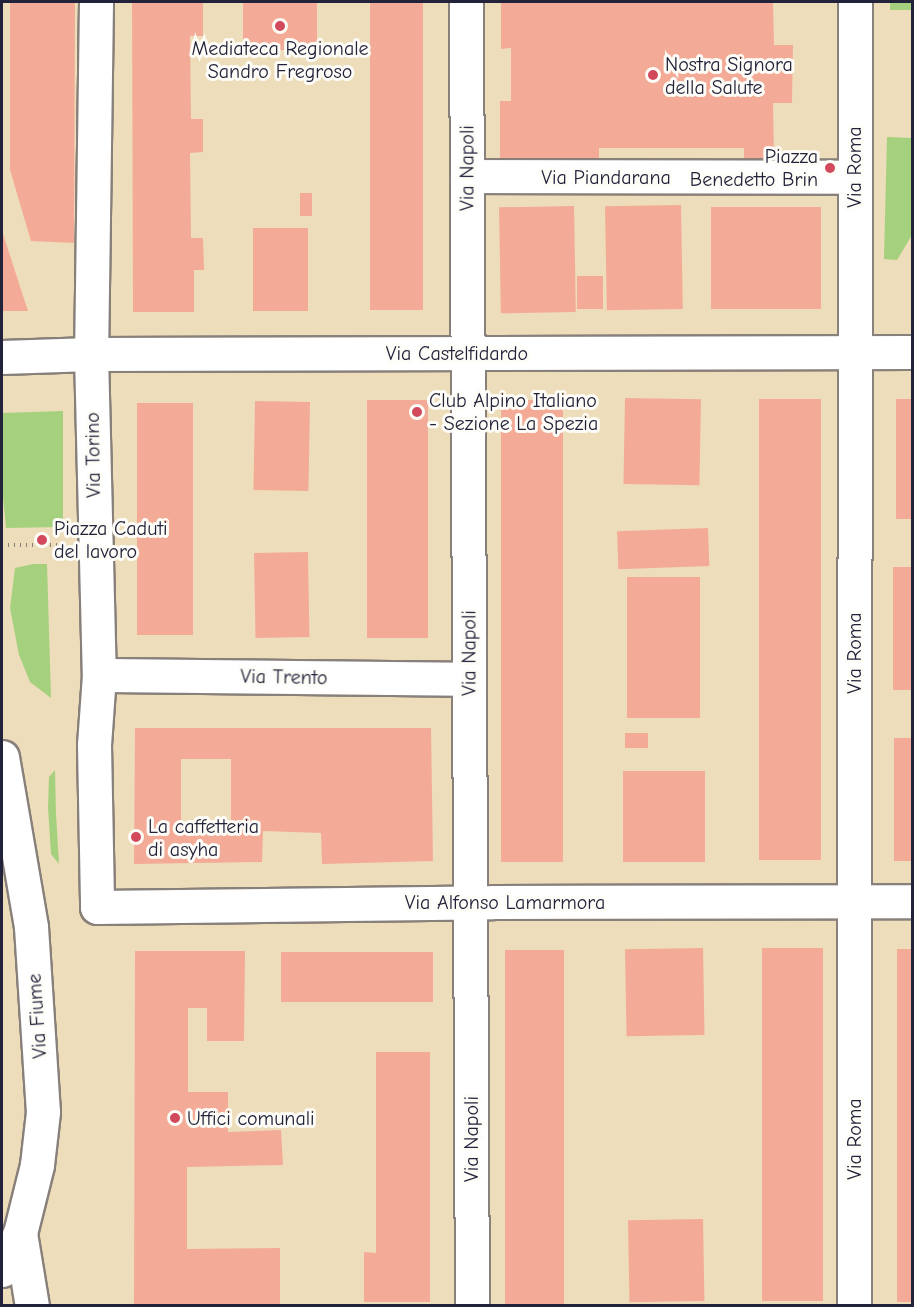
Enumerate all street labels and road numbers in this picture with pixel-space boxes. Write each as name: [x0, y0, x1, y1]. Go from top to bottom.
street label: Via Napoli: [455, 125, 479, 211]
street label: Via Roma: [842, 126, 866, 208]
street label: Via Piandarana: [541, 165, 671, 189]
street label: Via Castelfidardo: [386, 341, 528, 365]
street label: Via Torino: [80, 412, 106, 498]
street label: Via Napoli: [457, 610, 481, 696]
street label: Via Roma: [842, 612, 866, 694]
street label: Via Trento: [240, 664, 328, 690]
street label: Via Alfonso Lamarmora: [405, 890, 605, 914]
street label: Via Fiume: [22, 973, 52, 1059]
street label: Via Napoli: [459, 1096, 483, 1182]
street label: Via Roma: [842, 1098, 866, 1180]

